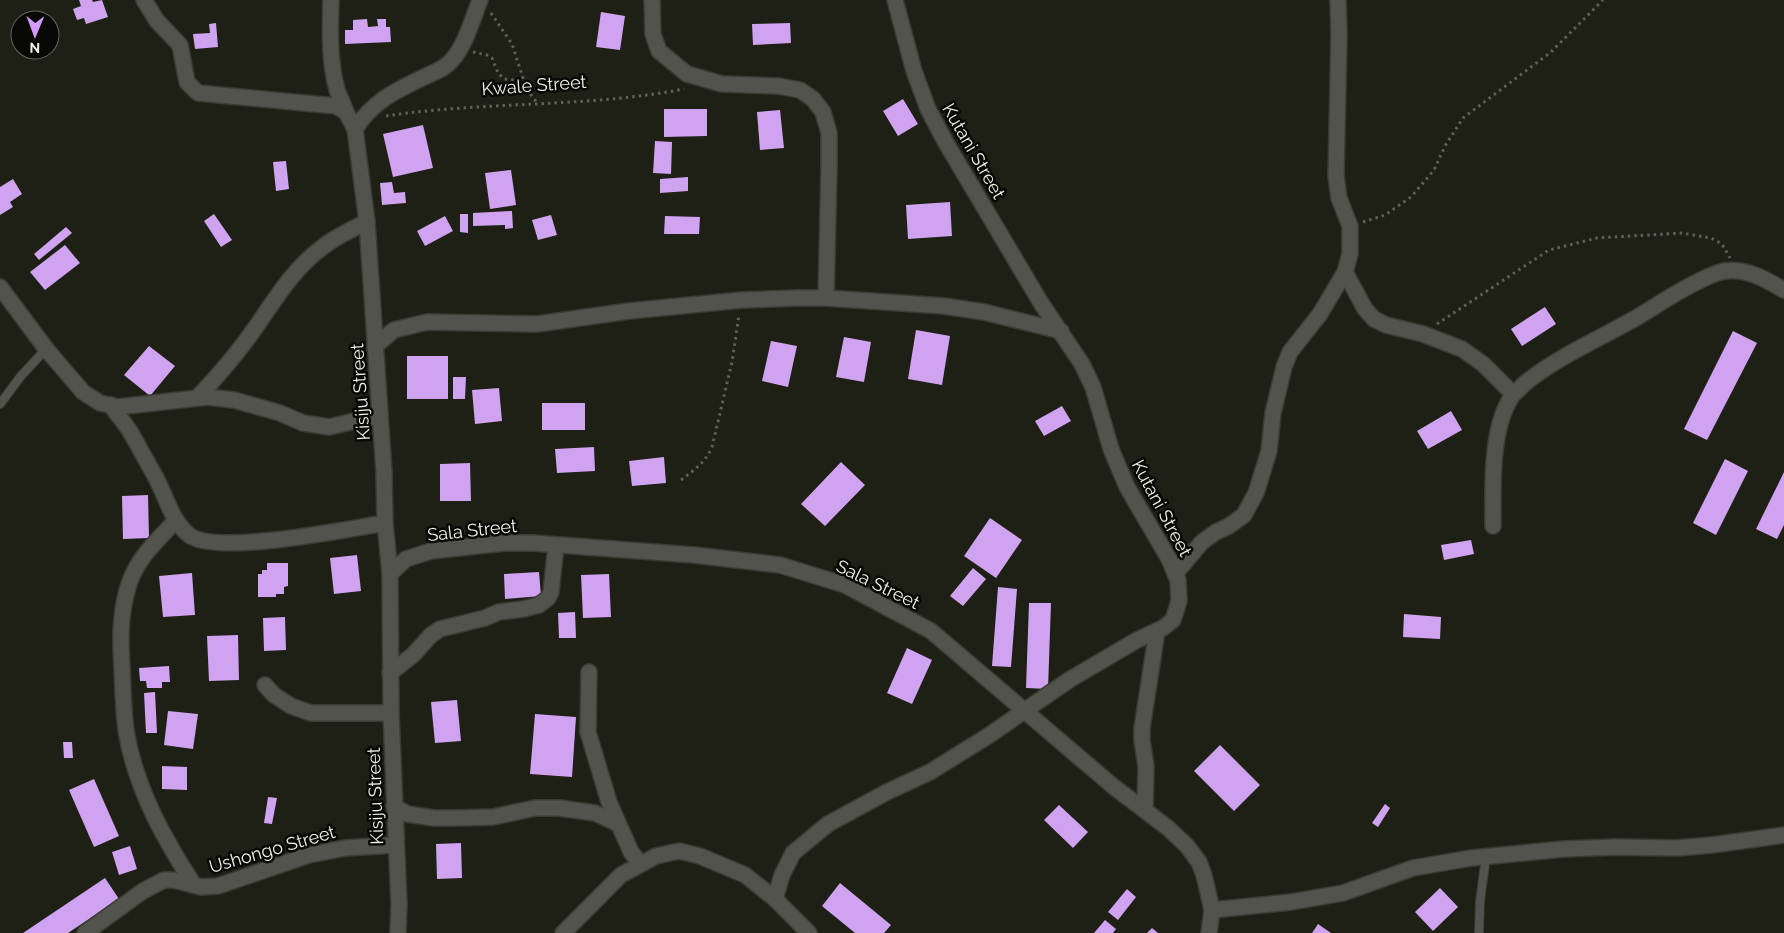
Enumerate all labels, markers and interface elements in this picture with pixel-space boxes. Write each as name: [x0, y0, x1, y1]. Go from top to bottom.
north arrow: [10, 10, 60, 60]
text: N: [29, 40, 40, 56]
street label: Kwale Street: [481, 71, 587, 99]
street label: Kutani Street: [938, 100, 1010, 202]
street label: Kisiju Street: [346, 343, 374, 441]
street label: Kutani Street: [1128, 456, 1196, 560]
street label: Sala Street: [426, 515, 518, 545]
street label: Sala Street: [833, 555, 923, 613]
street label: Kisiju Street: [363, 747, 387, 845]
street label: Ushongo Street: [207, 821, 337, 877]

